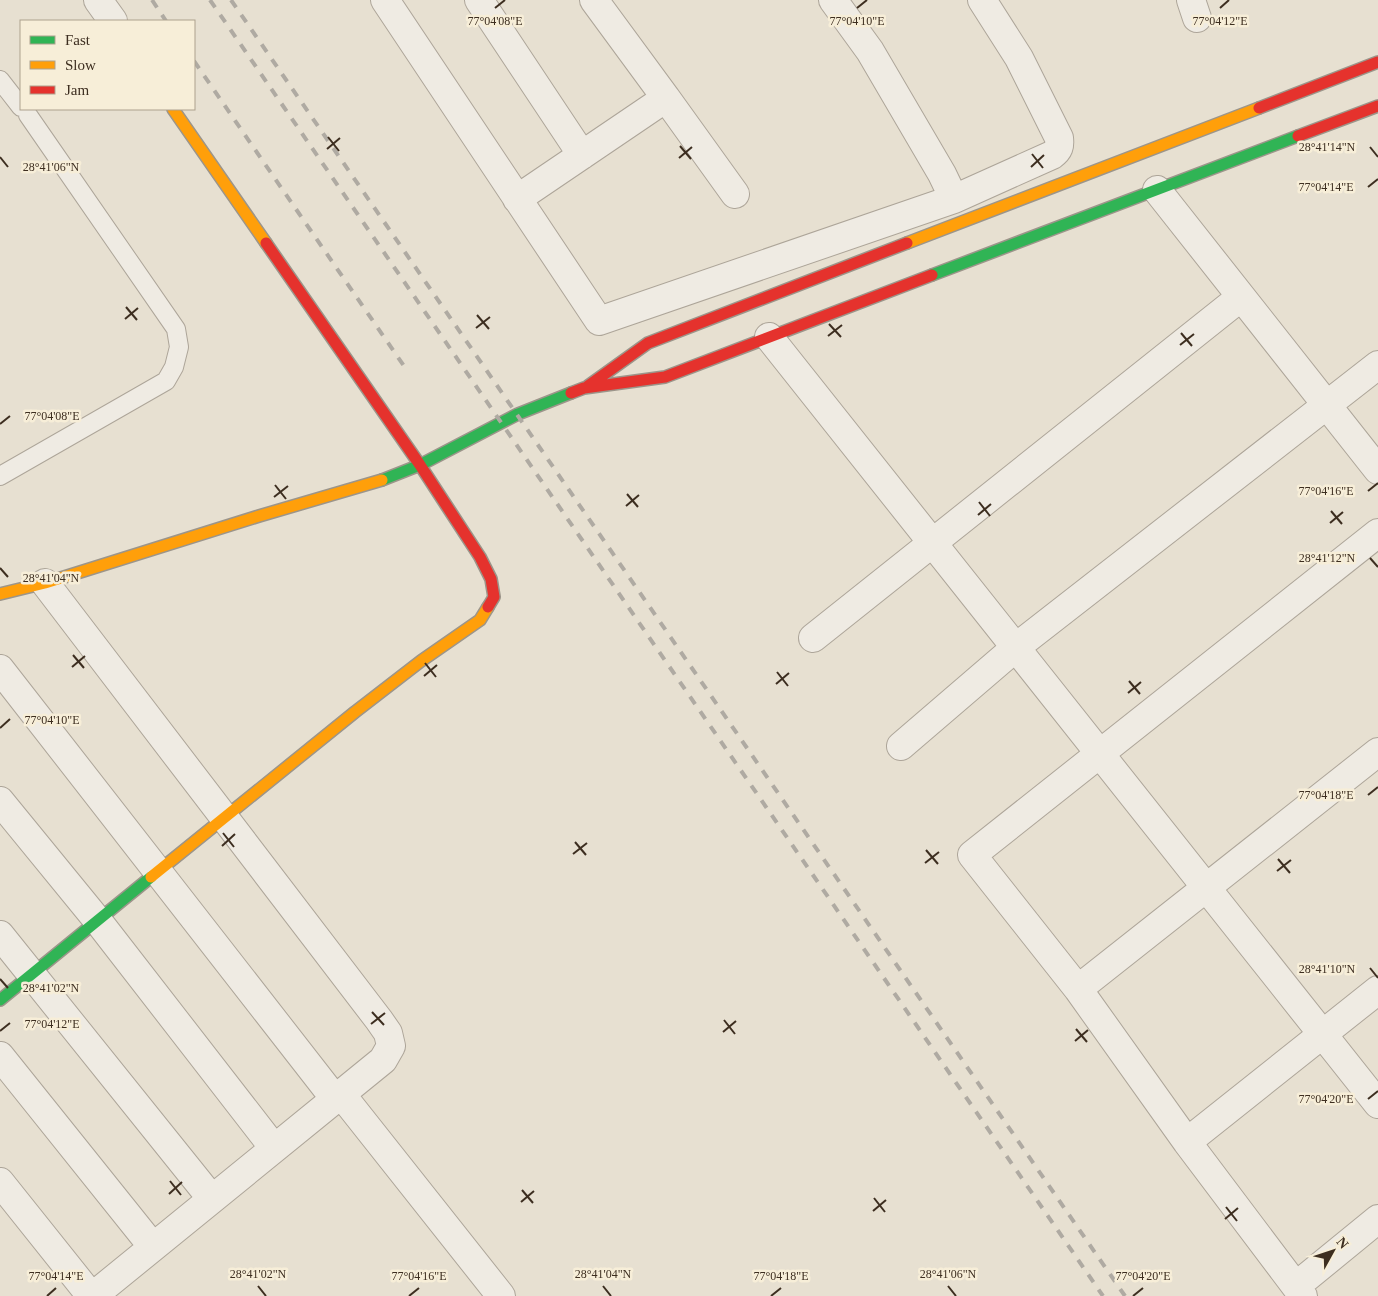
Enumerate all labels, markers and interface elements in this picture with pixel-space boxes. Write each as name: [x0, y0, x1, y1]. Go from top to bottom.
text: 77°04'08"E: [467, 14, 523, 28]
text: 77°04'10"E: [829, 14, 885, 28]
text: 77°04'12"E: [1192, 14, 1248, 28]
legend: [20, 20, 195, 110]
text: Fast: [65, 32, 91, 48]
text: Slow: [65, 57, 96, 73]
text: Jam: [65, 82, 89, 98]
text: 28°41'14"N: [1299, 140, 1356, 154]
text: 28°41'06"N: [23, 160, 80, 174]
text: 77°04'14"E: [1298, 180, 1354, 194]
text: 77°04'08"E: [24, 409, 80, 423]
text: 77°04'16"E: [1298, 484, 1354, 498]
text: 28°41'12"N: [1299, 551, 1356, 565]
text: 28°41'04"N: [23, 571, 80, 585]
text: 77°04'10"E: [24, 713, 80, 727]
text: 77°04'18"E: [1298, 788, 1354, 802]
text: 28°41'10"N: [1299, 962, 1356, 976]
text: 28°41'02"N: [23, 981, 80, 995]
text: 77°04'12"E: [24, 1017, 80, 1031]
text: 77°04'20"E: [1298, 1092, 1354, 1106]
north arrow: [1308, 1226, 1358, 1276]
text: N: [1334, 1234, 1352, 1252]
text: 28°41'02"N: [230, 1267, 287, 1281]
text: 28°41'04"N: [575, 1267, 632, 1281]
text: 28°41'06"N: [920, 1267, 977, 1281]
text: 77°04'14"E: [28, 1269, 84, 1283]
text: 77°04'16"E: [391, 1269, 447, 1283]
text: 77°04'18"E: [753, 1269, 809, 1283]
text: 77°04'20"E: [1115, 1269, 1171, 1283]

